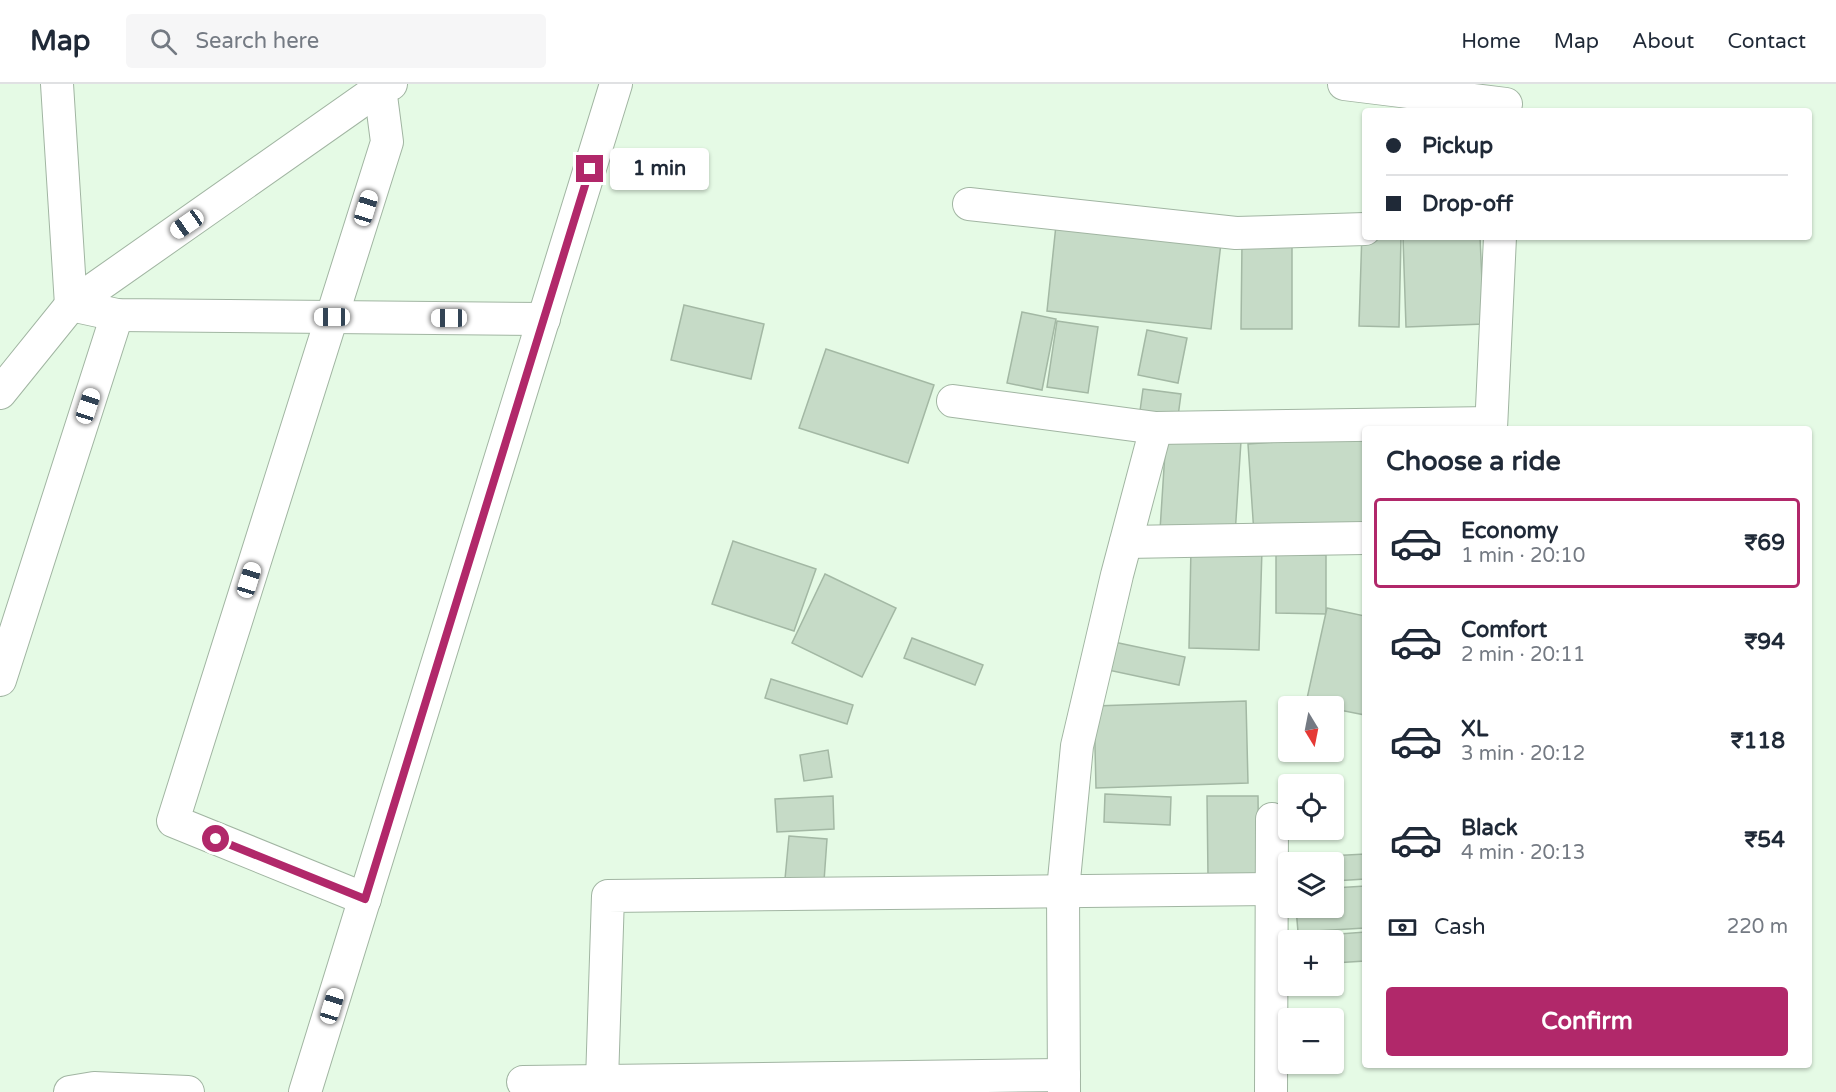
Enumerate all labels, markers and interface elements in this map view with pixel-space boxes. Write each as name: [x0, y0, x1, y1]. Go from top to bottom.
search box: [126, 14, 546, 68]
text: Map: [30, 24, 90, 58]
icon: search: [147, 25, 180, 58]
text: Search here: [195, 28, 319, 54]
text: Home: [1461, 29, 1521, 54]
text: Map: [1554, 29, 1599, 54]
text: About: [1632, 29, 1694, 54]
text: Contact: [1727, 29, 1806, 54]
text: Pickup: [1422, 133, 1493, 159]
callout: 1 min: [611, 148, 710, 190]
route end: [576, 155, 603, 182]
text: 1 min: [633, 157, 686, 181]
car: [352, 188, 380, 228]
text: Drop-off: [1422, 191, 1513, 217]
car: [167, 206, 207, 242]
car: [314, 308, 350, 326]
car: [431, 309, 467, 327]
car: [74, 386, 102, 426]
text: Choose a ride: [1386, 445, 1561, 478]
icon: car: [1389, 516, 1443, 570]
text: Economy: [1461, 518, 1558, 544]
text: ₹69: [1744, 530, 1785, 556]
text: 1 min · 20:10: [1461, 544, 1585, 568]
car: [235, 560, 263, 600]
icon: car: [1389, 615, 1443, 669]
text: Comfort: [1461, 617, 1547, 643]
text: ₹94: [1744, 629, 1785, 655]
text: 2 min · 20:11: [1461, 643, 1585, 667]
north arrow: [1278, 696, 1344, 762]
map controls: [1278, 696, 1344, 1074]
icon: car: [1389, 714, 1443, 768]
text: XL: [1461, 716, 1488, 742]
text: ₹118: [1731, 728, 1785, 754]
text: 3 min · 20:12: [1461, 742, 1585, 766]
button: locate: [1278, 774, 1344, 840]
icon: car: [1389, 813, 1443, 867]
text: Black: [1461, 815, 1518, 841]
route start: [202, 825, 229, 852]
text: ₹54: [1744, 827, 1785, 853]
text: 4 min · 20:13: [1461, 841, 1585, 865]
button: layers: [1278, 852, 1344, 918]
icon: cash: [1386, 911, 1419, 944]
text: Cash: [1434, 914, 1486, 940]
text: 220 m: [1727, 915, 1788, 939]
button: +: [1278, 930, 1344, 996]
car: [318, 986, 346, 1026]
button: Confirm: [1386, 987, 1788, 1056]
button: −: [1278, 1008, 1344, 1074]

